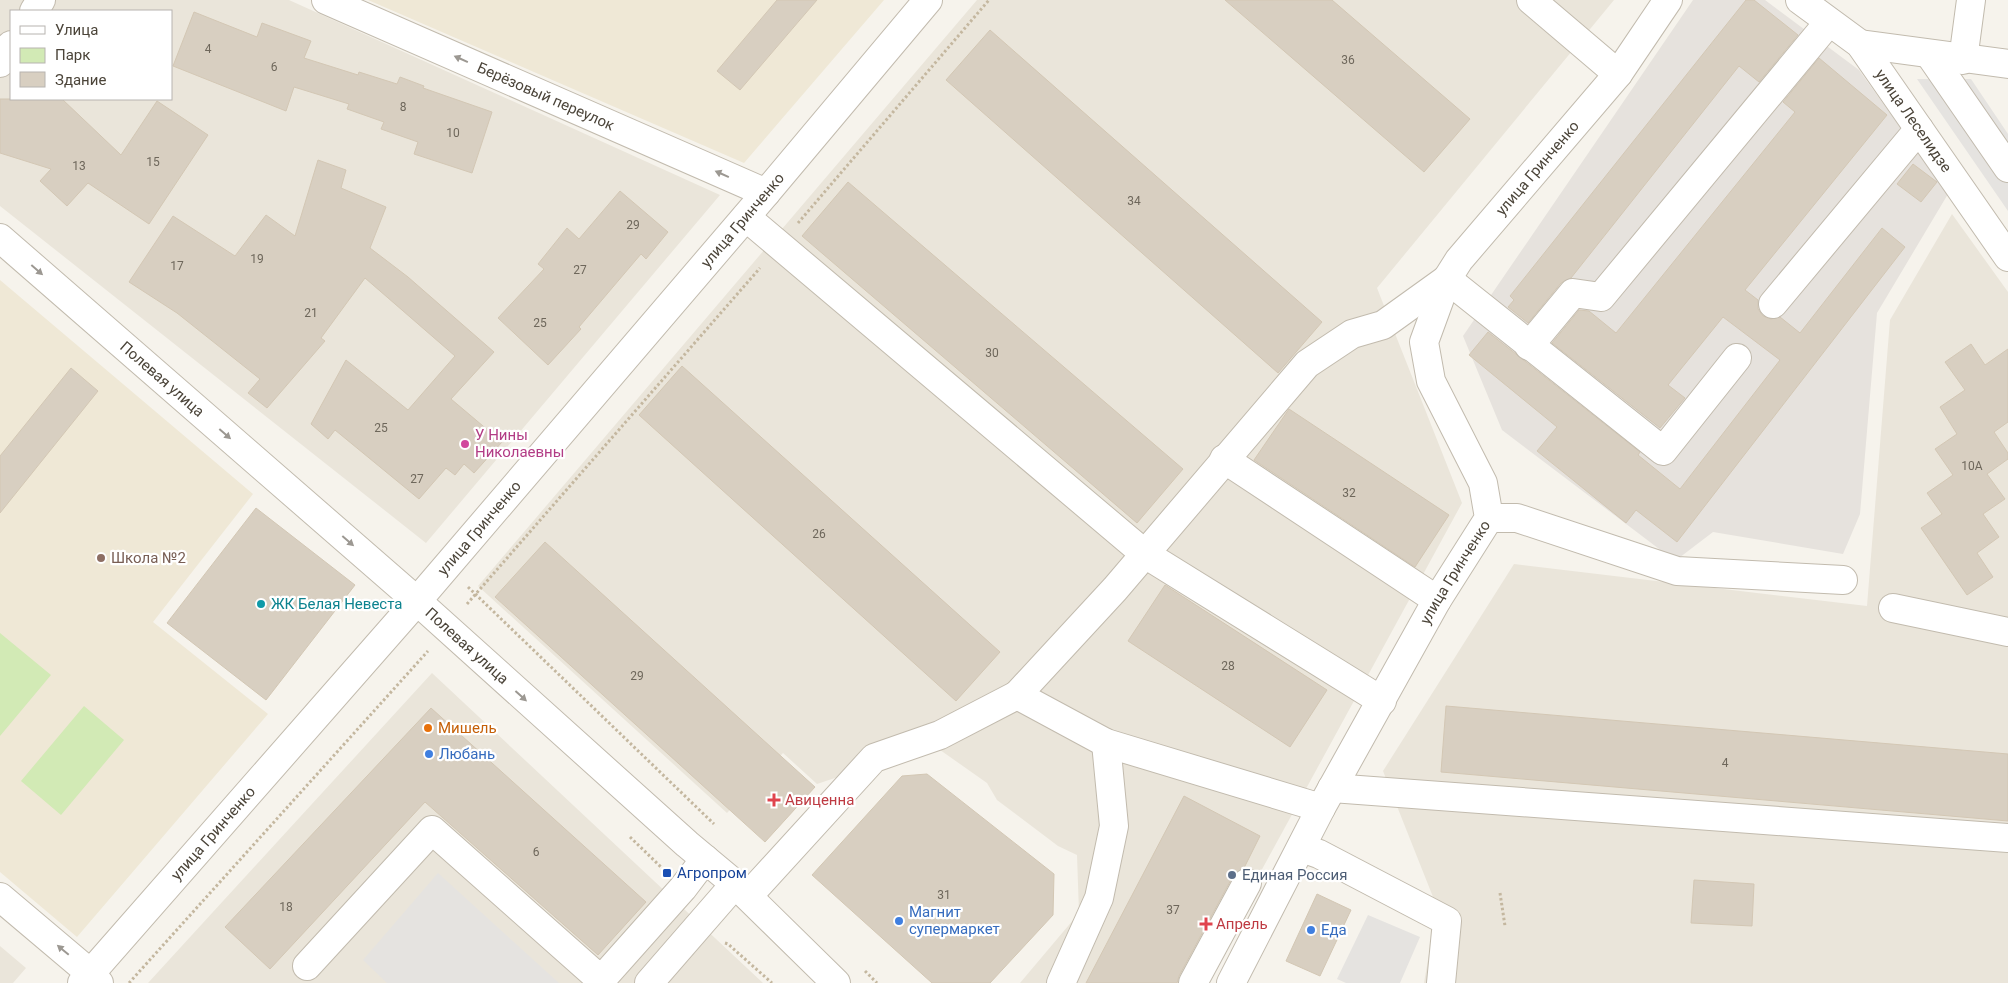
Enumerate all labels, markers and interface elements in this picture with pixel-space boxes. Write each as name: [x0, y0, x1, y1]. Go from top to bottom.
legend: [10, 10, 172, 100]
text: Улица: [55, 21, 98, 39]
house number: 4: [205, 42, 212, 56]
text: Парк: [55, 46, 90, 64]
house number: 36: [1341, 53, 1355, 67]
one-way arrow: [454, 55, 468, 63]
street label: Берёзовый переулок: [475, 58, 617, 134]
house number: 6: [271, 60, 278, 74]
street label: улица Леселидзе: [1871, 66, 1955, 176]
text: Здание: [55, 71, 106, 89]
house number: 8: [400, 100, 407, 114]
street label: улица Гринченко: [1492, 117, 1583, 219]
house number: 10: [446, 126, 460, 140]
house number: 15: [146, 155, 160, 169]
house number: 13: [72, 159, 86, 173]
street label: улица Гринченко: [697, 169, 788, 271]
one-way arrow: [715, 169, 729, 177]
house number: 34: [1127, 194, 1141, 208]
house number: 29: [626, 218, 640, 232]
house number: 19: [250, 252, 264, 266]
house number: 17: [170, 259, 184, 273]
house number: 27: [573, 263, 587, 277]
one-way arrow: [30, 264, 43, 275]
house number: 21: [304, 306, 318, 320]
house number: 25: [533, 316, 547, 330]
street label: Полевая улица: [116, 338, 208, 421]
house number: 30: [985, 346, 999, 360]
house number: 25: [374, 421, 388, 435]
place label: У Нины Николаевны: [475, 426, 564, 461]
one-way arrow: [219, 428, 231, 440]
marker: У Нины Николаевны: [459, 438, 471, 450]
house number: 10А: [1961, 459, 1983, 473]
house number: 27: [410, 472, 424, 486]
street label: улица Гринченко: [434, 477, 525, 579]
house number: 32: [1342, 486, 1356, 500]
street label: улица Гринченко: [1416, 517, 1494, 627]
house number: 26: [812, 527, 826, 541]
one-way arrow: [341, 535, 353, 547]
place label: Школа №2: [111, 549, 186, 567]
marker: Школа №2: [95, 552, 107, 564]
place label: ЖК Белая Невеста: [271, 595, 402, 613]
marker: ЖК Белая Невеста: [255, 598, 267, 610]
street label: Полевая улица: [422, 604, 512, 688]
house number: 28: [1221, 659, 1235, 673]
house number: 29: [630, 669, 644, 683]
one-way arrow: [514, 690, 526, 702]
place label: Мишель: [438, 719, 497, 737]
marker: Мишель: [422, 722, 434, 734]
place label: Любань: [439, 745, 495, 763]
marker: Любань: [423, 748, 435, 760]
house number: 4: [1722, 756, 1729, 770]
street label: улица Гринченко: [167, 783, 259, 884]
place label: Авиценна: [785, 791, 854, 809]
marker: Авиценна: [767, 793, 781, 807]
house number: 6: [533, 845, 540, 859]
place label: Агропром: [677, 864, 747, 882]
place label: Единая Россия: [1242, 866, 1348, 884]
marker: Агропром: [661, 867, 673, 879]
marker: Единая Россия: [1226, 869, 1238, 881]
house number: 31: [937, 888, 951, 902]
house number: 18: [279, 900, 293, 914]
place label: Магнит супермаркет: [909, 903, 1000, 938]
house number: 37: [1166, 903, 1180, 917]
marker: Магнит супермаркет: [893, 915, 905, 927]
place label: Апрель: [1216, 915, 1268, 933]
marker: Апрель: [1200, 918, 1212, 930]
place label: Еда: [1321, 921, 1347, 939]
marker: Еда: [1305, 924, 1317, 936]
one-way arrow: [58, 944, 70, 956]

